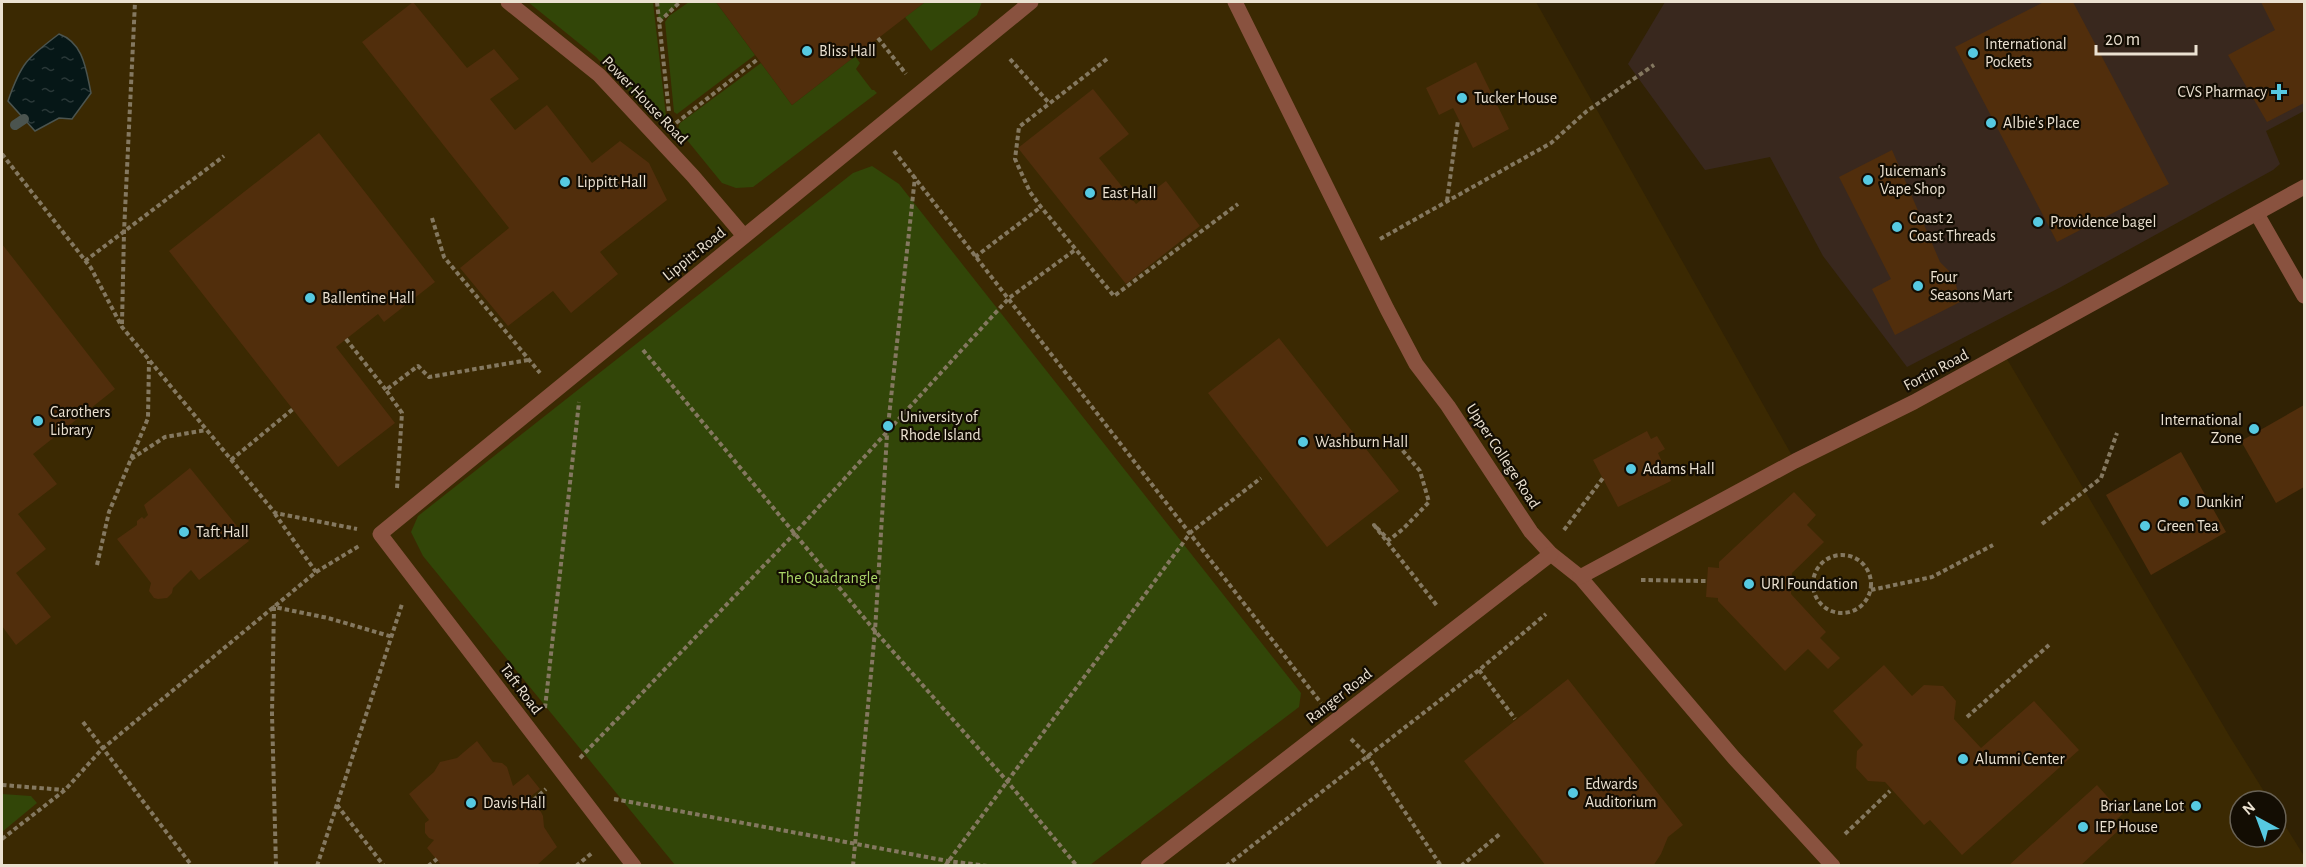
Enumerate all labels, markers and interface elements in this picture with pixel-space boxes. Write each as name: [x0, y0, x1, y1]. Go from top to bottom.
scale bar: [2096, 18, 2196, 56]
text: 20 m: [2105, 31, 2140, 49]
place label: International Pockets: [1985, 36, 2067, 70]
place label: Bliss Hall: [819, 43, 876, 59]
marker: Bliss Hall: [800, 44, 814, 58]
marker: International Pockets: [1966, 46, 1980, 60]
street label: Power House Road: [599, 53, 691, 147]
place label: CVS Pharmacy: [2177, 84, 2267, 101]
marker: CVS Pharmacy: [2272, 85, 2286, 99]
place label: Tucker House: [1474, 90, 1557, 106]
marker: Tucker House: [1455, 91, 1469, 105]
place label: Albie's Place: [2003, 115, 2080, 131]
marker: Albie's Place: [1984, 116, 1998, 130]
place label: Juiceman's Vape Shop: [1880, 163, 1946, 197]
marker: Juiceman's Vape Shop: [1861, 173, 1875, 187]
place label: Lippitt Hall: [577, 174, 646, 190]
marker: Lippitt Hall: [558, 175, 572, 189]
place label: East Hall: [1102, 185, 1156, 201]
marker: East Hall: [1083, 186, 1097, 200]
place label: Coast 2 Coast Threads: [1909, 210, 1996, 244]
place label: Providence bagel: [2050, 214, 2156, 230]
marker: Providence bagel: [2031, 215, 2045, 229]
marker: Coast 2 Coast Threads: [1890, 220, 1904, 234]
street label: Lippitt Road: [660, 224, 728, 284]
place label: Four Seasons Mart: [1930, 269, 2012, 303]
marker: Four Seasons Mart: [1911, 279, 1925, 293]
place label: Ballentine Hall: [322, 290, 415, 306]
marker: Ballentine Hall: [303, 291, 317, 305]
street label: Fortin Road: [1901, 346, 1971, 394]
street label: Upper College Road: [1463, 401, 1543, 511]
place label: Carothers Library: [50, 404, 111, 439]
place label: University of Rhode Island: [900, 409, 981, 443]
place label: International Zone: [2160, 412, 2242, 446]
marker: Carothers Library: [31, 414, 45, 428]
marker: University of Rhode Island: [881, 419, 895, 433]
marker: International Zone: [2247, 422, 2261, 436]
place label: Washburn Hall: [1315, 434, 1408, 450]
marker: Washburn Hall: [1296, 435, 1310, 449]
place label: Adams Hall: [1643, 461, 1715, 477]
marker: Adams Hall: [1624, 462, 1638, 476]
place label: Dunkin': [2196, 494, 2244, 510]
marker: Dunkin': [2177, 495, 2191, 509]
place label: Green Tea: [2157, 518, 2219, 534]
marker: Green Tea: [2138, 519, 2152, 533]
place label: Taft Hall: [196, 524, 249, 540]
marker: Taft Hall: [177, 525, 191, 539]
park label: The Quadrangle: [778, 570, 878, 587]
place label: URI Foundation: [1761, 576, 1858, 592]
marker: URI Foundation: [1742, 577, 1756, 591]
street label: Taft Road: [497, 661, 545, 717]
street label: Ranger Road: [1303, 665, 1375, 727]
place label: Alumni Center: [1975, 751, 2065, 767]
marker: Alumni Center: [1956, 752, 1970, 766]
place label: Edwards Auditorium: [1585, 776, 1657, 810]
marker: Edwards Auditorium: [1566, 786, 1580, 800]
north arrow: [2228, 789, 2288, 849]
place label: Davis Hall: [483, 795, 546, 811]
marker: Davis Hall: [464, 796, 478, 810]
place label: Briar Lane Lot: [2100, 798, 2184, 814]
marker: Briar Lane Lot: [2189, 799, 2203, 813]
text: N: [2239, 799, 2258, 818]
place label: IEP House: [2095, 819, 2158, 835]
marker: IEP House: [2076, 820, 2090, 834]

